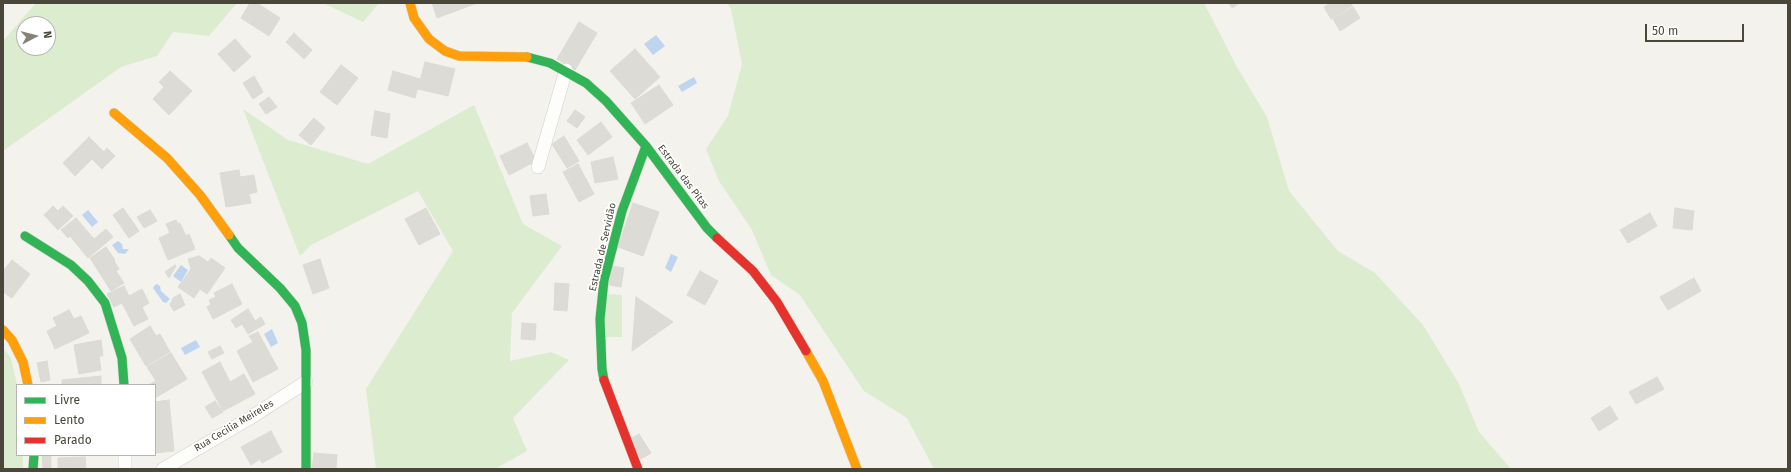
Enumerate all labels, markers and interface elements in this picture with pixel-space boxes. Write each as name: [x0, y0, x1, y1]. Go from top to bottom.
north arrow: [16, 16, 56, 56]
scale bar: [1647, 16, 1746, 42]
text: 50 m: [1652, 24, 1678, 38]
text: N: [41, 30, 54, 39]
street label: Estrada das Pitas: [655, 142, 711, 212]
street label: Estrada de Servidão: [587, 202, 619, 292]
legend: [16, 384, 156, 456]
text: Livre: [54, 393, 80, 407]
street label: Rua Cecilia Meireles: [192, 398, 276, 454]
text: Lento: [54, 413, 84, 427]
text: Parado: [54, 433, 92, 447]

